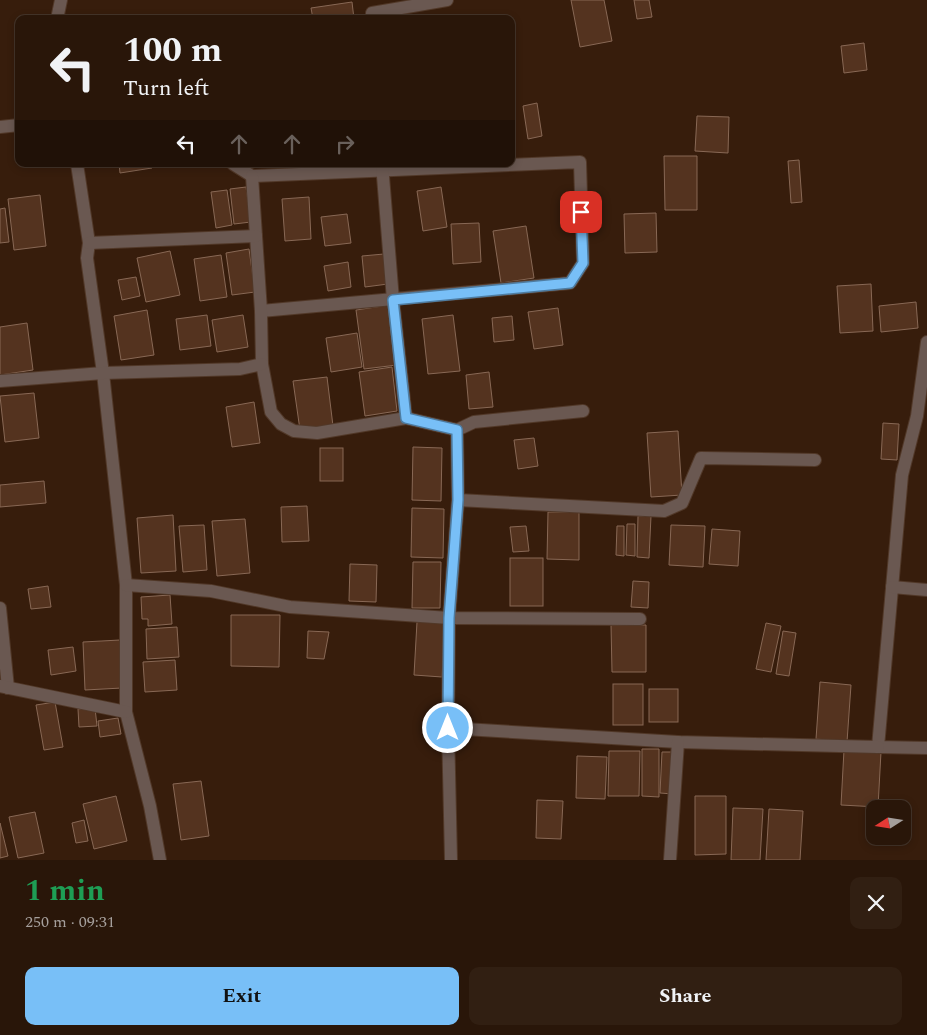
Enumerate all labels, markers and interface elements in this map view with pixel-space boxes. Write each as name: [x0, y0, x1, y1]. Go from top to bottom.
text: 100 m: [123, 24, 222, 77]
icon: left: [40, 35, 105, 100]
text: Turn left: [123, 72, 209, 105]
icon: left: [172, 130, 200, 158]
icon: ahead: [225, 130, 253, 158]
icon: ahead: [278, 130, 306, 158]
icon: right: [331, 130, 359, 158]
pin: [560, 191, 602, 233]
icon: arrive: [567, 198, 595, 226]
position arrow: [421, 701, 473, 753]
north arrow: [866, 800, 911, 845]
map controls: [866, 800, 911, 845]
text: 1 min: [25, 868, 105, 914]
button: close: [850, 877, 902, 929]
text: 250 m · 09:31: [25, 910, 115, 934]
button: Exit: [25, 967, 459, 1025]
button: Share: [469, 967, 902, 1025]

